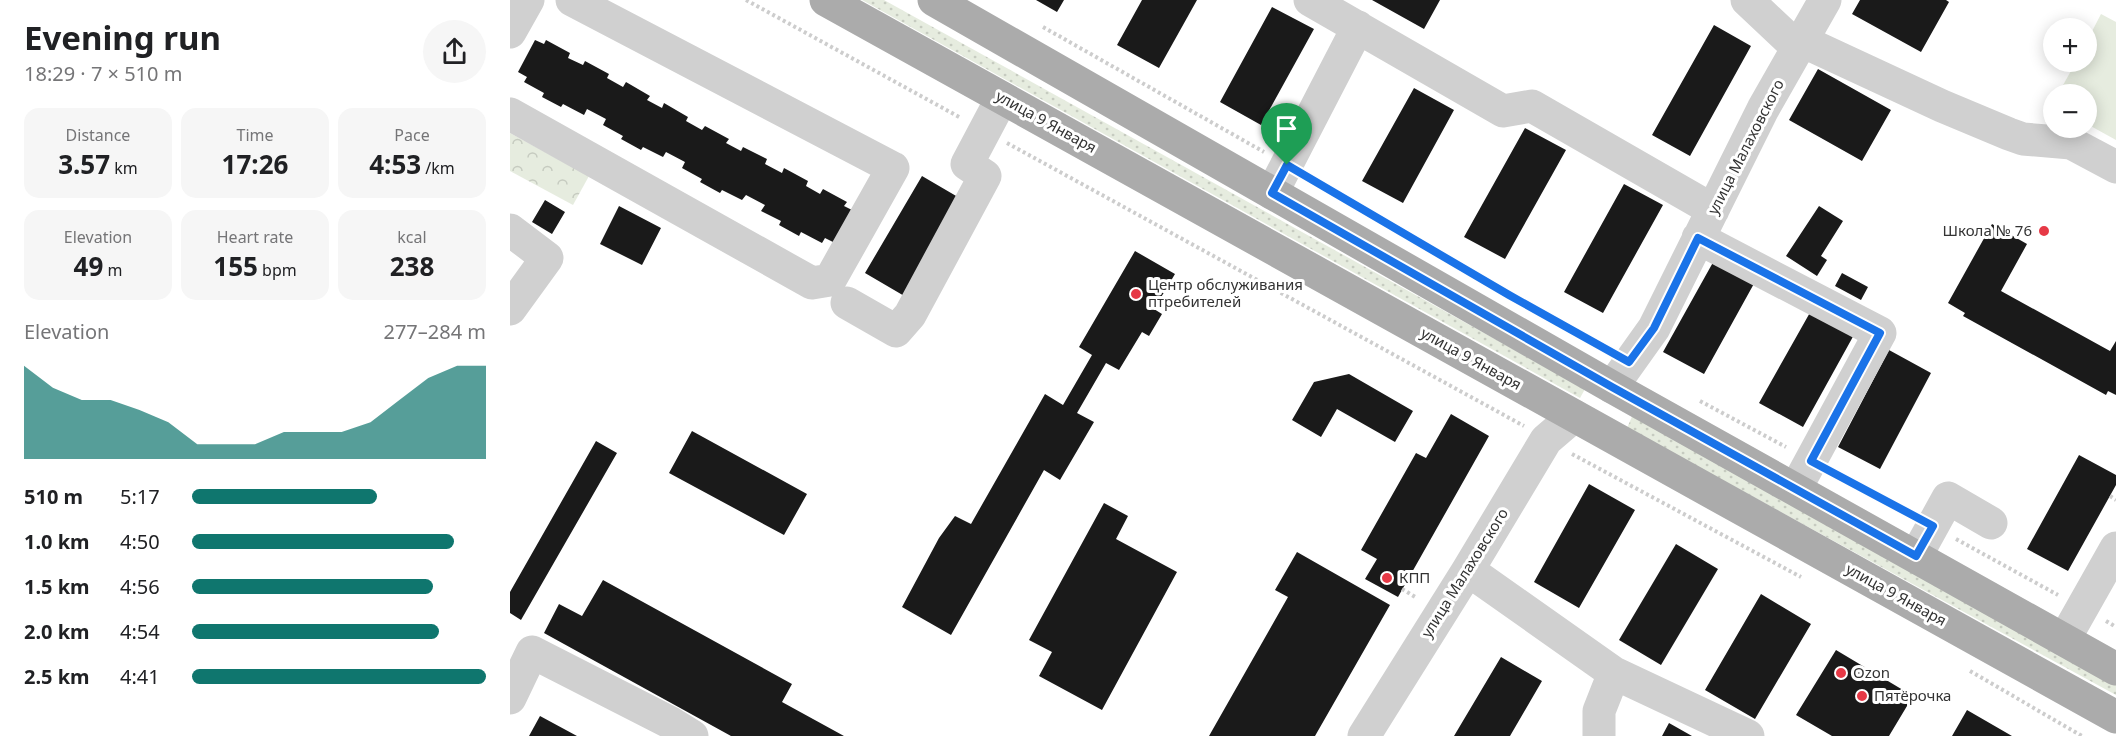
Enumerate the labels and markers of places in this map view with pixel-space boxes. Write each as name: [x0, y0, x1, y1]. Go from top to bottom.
pin: [1261, 103, 1312, 165]
place label: Школа № 76: [1942, 220, 2032, 240]
marker: Школа № 76: [2037, 224, 2051, 238]
place label: Центр обслуживания птребителей: [1148, 274, 1303, 311]
marker: Центр обслуживания птребителей: [1129, 287, 1143, 301]
place label: КПП: [1399, 567, 1430, 587]
marker: КПП: [1380, 571, 1394, 585]
place label: Ozon: [1853, 662, 1890, 682]
marker: Ozon: [1834, 666, 1848, 680]
place label: Пятёрочка: [1874, 685, 1951, 705]
marker: Пятёрочка: [1855, 689, 1869, 703]

